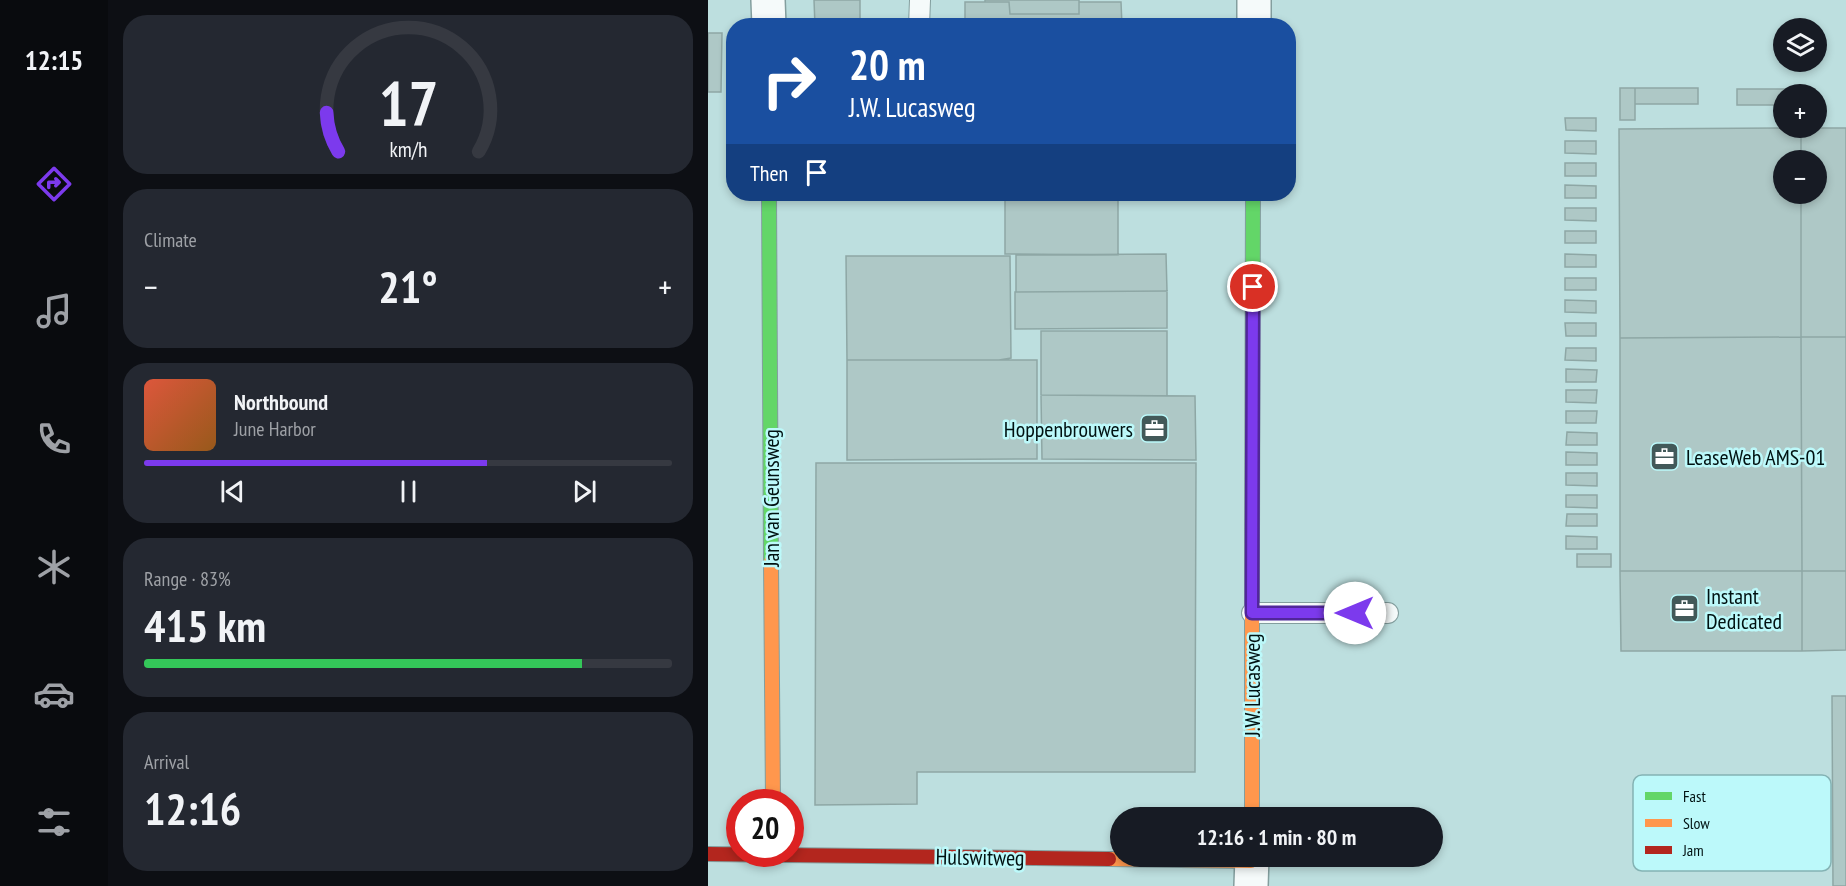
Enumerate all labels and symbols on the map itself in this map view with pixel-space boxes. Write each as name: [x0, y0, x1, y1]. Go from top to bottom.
pin: [1227, 261, 1278, 312]
office icon: Hoppenbrouwers: [1138, 413, 1170, 445]
place label: Hoppenbrouwers: [1004, 415, 1133, 443]
street label: Jan van Geunsweg: [757, 429, 785, 568]
office icon: LeaseWeb AMS-01: [1649, 441, 1681, 473]
place label: LeaseWeb AMS-01: [1686, 443, 1825, 471]
position arrow: [1323, 581, 1387, 645]
place label: Instant Dedicated: [1706, 582, 1782, 635]
office icon: Instant Dedicated: [1669, 593, 1701, 625]
street label: J.W. Lucasweg: [1238, 633, 1266, 738]
legend: [1633, 775, 1831, 871]
text: Fast: [1683, 786, 1706, 806]
speed limit sign: 20: [726, 789, 804, 867]
text: Slow: [1683, 813, 1710, 833]
text: Jam: [1682, 840, 1704, 860]
street label: Hulswitweg: [935, 842, 1025, 872]

